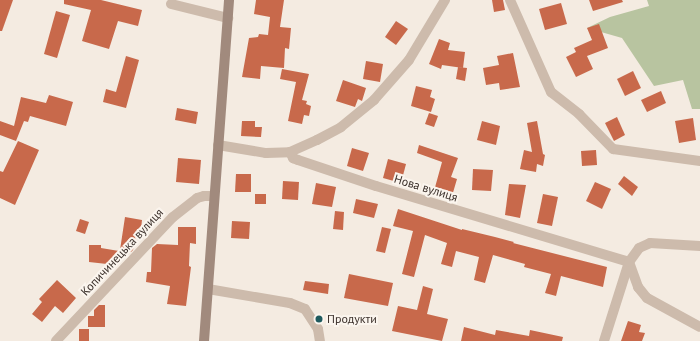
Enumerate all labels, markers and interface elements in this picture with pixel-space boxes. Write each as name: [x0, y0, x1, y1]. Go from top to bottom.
street label: Нова вулиця: [392, 171, 460, 205]
street label: Копичинецька вулиця: [78, 205, 166, 299]
place label: Продукти: [327, 312, 377, 326]
marker: Продукти: [314, 314, 324, 324]

